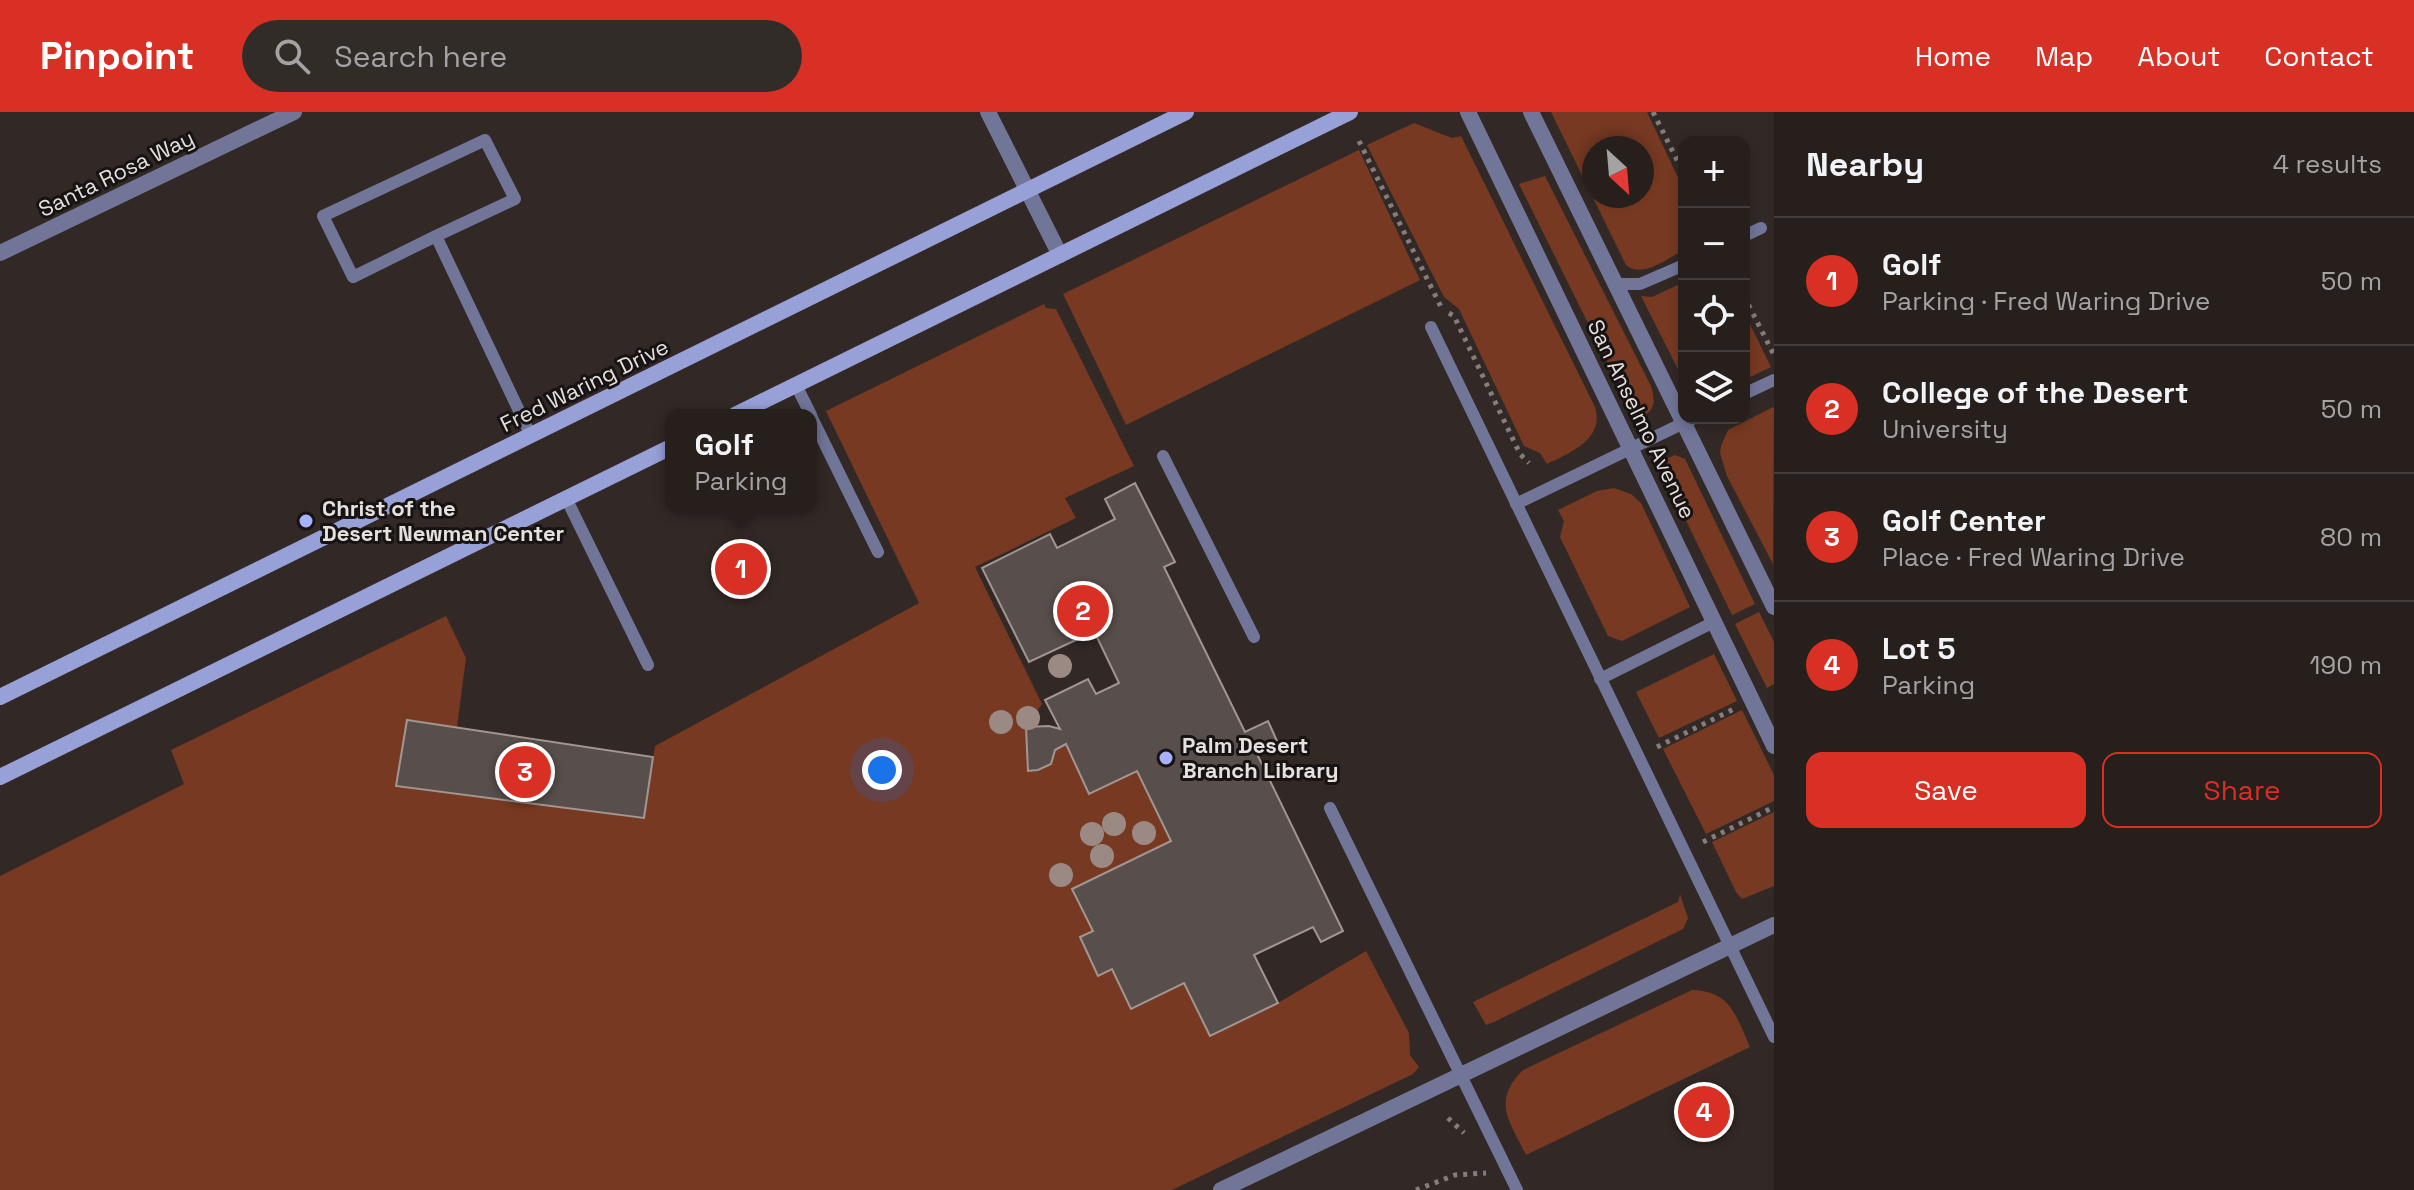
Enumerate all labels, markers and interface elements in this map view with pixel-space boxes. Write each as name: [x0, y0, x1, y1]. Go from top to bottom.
search box: [242, 20, 802, 92]
text: Pinpoint: [40, 32, 194, 80]
icon: search: [270, 34, 314, 78]
text: Search here: [334, 37, 507, 76]
text: Home: [1915, 38, 1991, 74]
text: Map: [2035, 38, 2093, 74]
text: About: [2137, 38, 2220, 74]
text: Contact: [2264, 38, 2374, 74]
street label: Santa Rosa Way: [34, 123, 198, 223]
north arrow: [1582, 136, 1654, 208]
map controls: [1678, 136, 1750, 424]
button: +: [1678, 136, 1750, 208]
text: Nearby: [1806, 143, 1924, 186]
text: 4 results: [2273, 147, 2382, 181]
button: −: [1678, 208, 1750, 280]
text: Golf: [1882, 245, 1941, 284]
text: 1: [1826, 264, 1838, 298]
text: 50 m: [2321, 264, 2382, 298]
button: locate: [1678, 280, 1750, 352]
text: Parking · Fred Waring Drive: [1882, 284, 2211, 318]
street label: San Anselmo Avenue: [1582, 315, 1702, 523]
street label: Fred Waring Drive: [495, 332, 673, 438]
button: layers: [1678, 352, 1750, 424]
text: College of the Desert: [1882, 373, 2189, 412]
text: 2: [1824, 392, 1840, 426]
text: 50 m: [2321, 392, 2382, 426]
popup: [665, 409, 817, 513]
text: University: [1882, 412, 2008, 446]
text: Golf: [694, 425, 754, 464]
text: Parking: [694, 464, 788, 498]
place label: Christ of the Desert Newman Center: [322, 494, 565, 547]
text: Golf Center: [1882, 501, 2046, 540]
marker: Christ of the Desert Newman Center: [297, 512, 315, 530]
text: 3: [1824, 520, 1840, 554]
text: 80 m: [2320, 520, 2382, 554]
pin: 1: [715, 539, 767, 599]
text: Place · Fred Waring Drive: [1882, 540, 2185, 574]
pin: 2: [1057, 581, 1109, 641]
text: Lot 5: [1882, 629, 1955, 668]
text: 4: [1824, 648, 1840, 682]
text: 190 m: [2310, 648, 2382, 682]
text: Parking: [1882, 668, 1975, 702]
place label: Palm Desert Branch Library: [1182, 731, 1339, 784]
pin: 3: [499, 742, 551, 802]
marker: Palm Desert Branch Library: [1157, 749, 1175, 767]
your location: [862, 750, 902, 790]
button: Save: [1806, 752, 2086, 828]
button: Share: [2102, 752, 2382, 828]
pin: 4: [1678, 1082, 1730, 1142]

